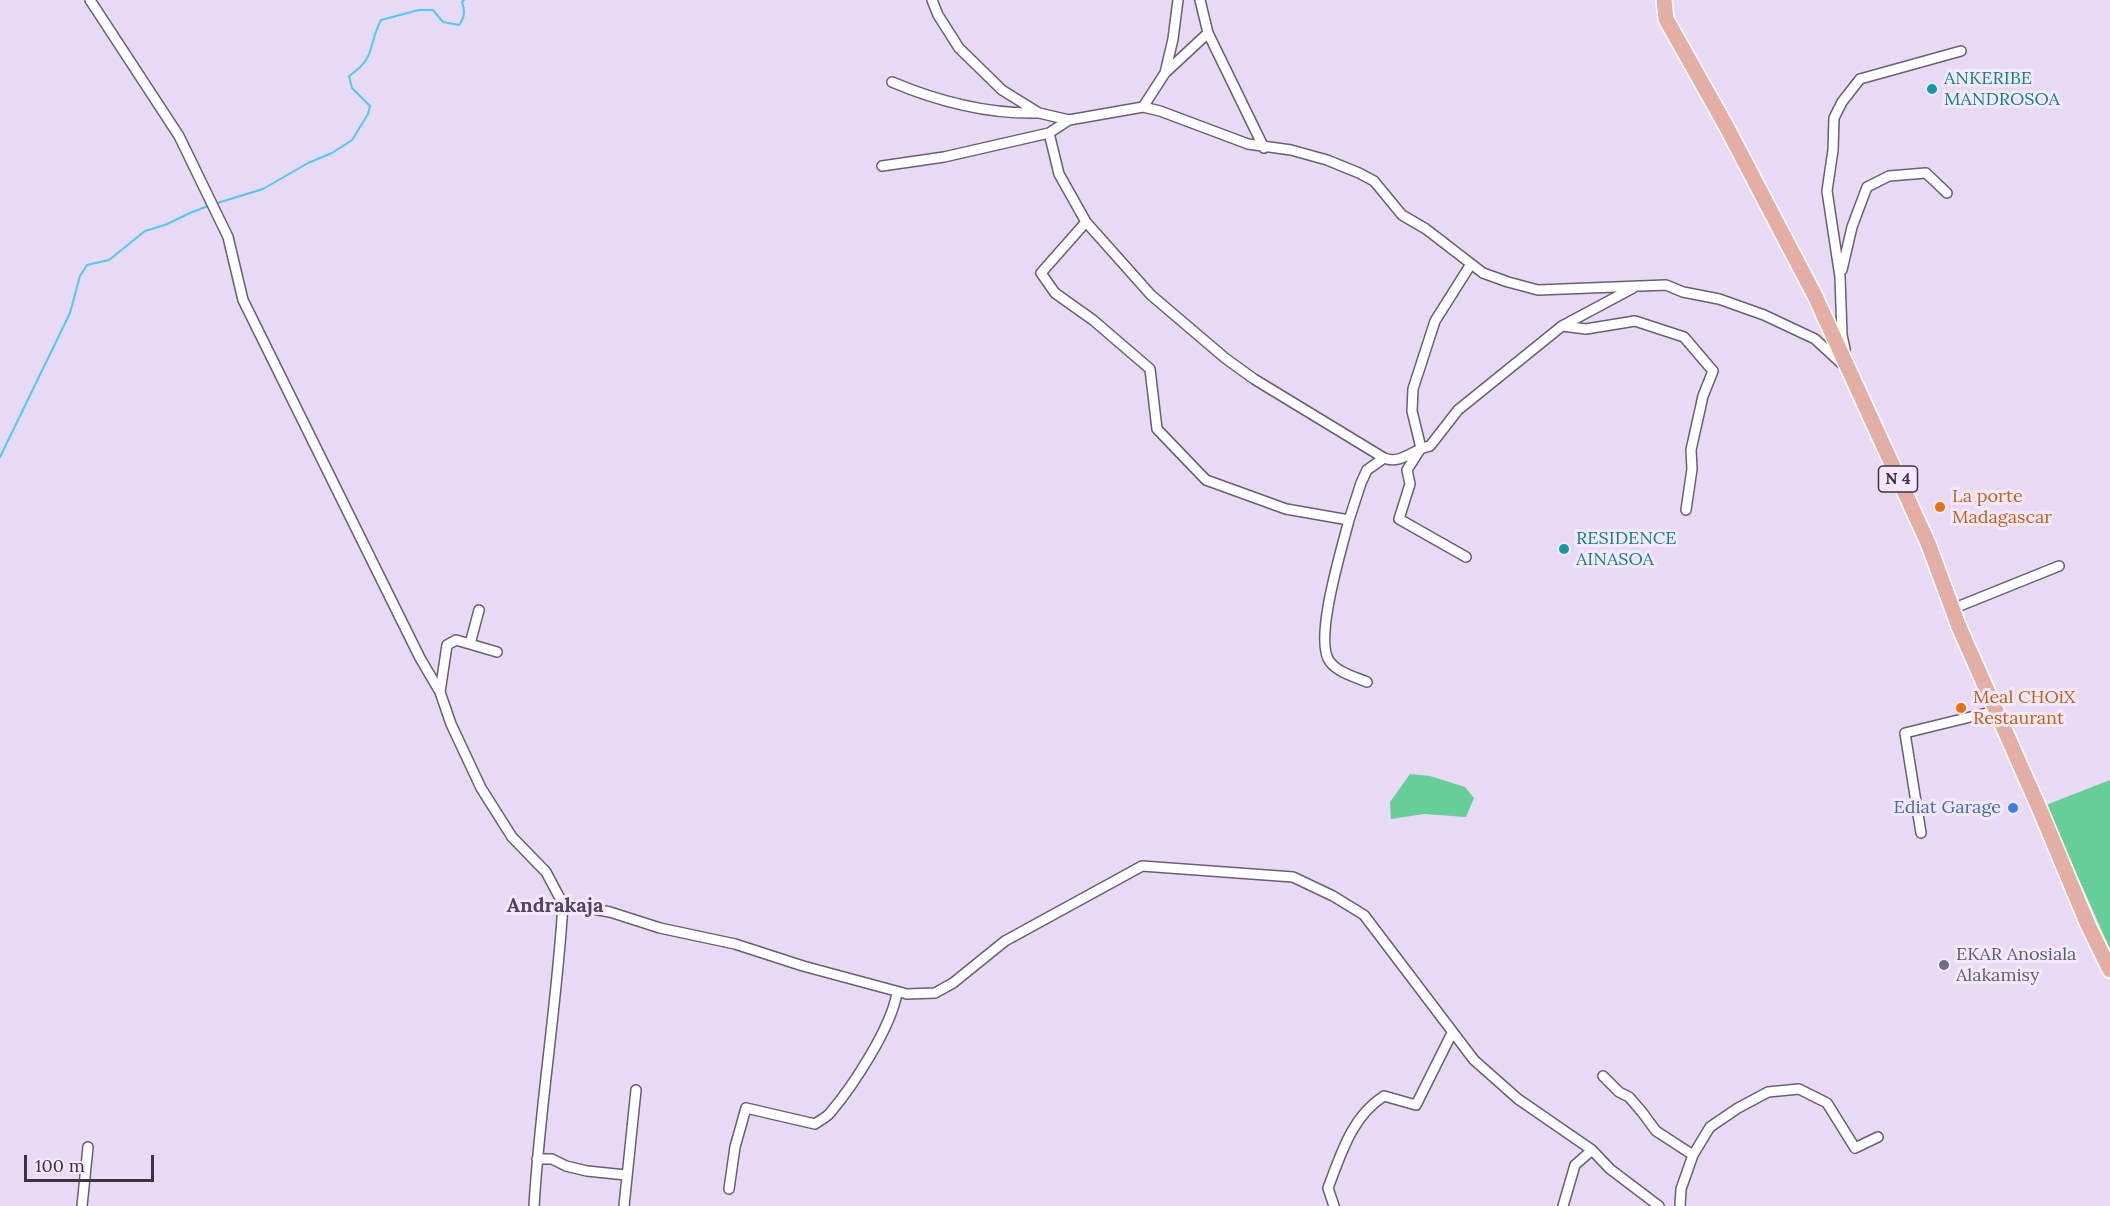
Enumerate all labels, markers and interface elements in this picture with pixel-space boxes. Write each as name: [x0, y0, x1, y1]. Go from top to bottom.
place label: ANKERIBE MANDROSOA: [1944, 68, 2060, 110]
marker: ANKERIBE MANDROSOA: [1925, 82, 1939, 96]
road number: N 4: [1878, 466, 1918, 492]
place label: La porte Madagascar: [1952, 486, 2052, 528]
marker: La porte Madagascar: [1933, 500, 1947, 514]
place label: RESIDENCE AINASOA: [1576, 528, 1677, 570]
marker: RESIDENCE AINASOA: [1557, 542, 1571, 556]
place label: Meal CHOiX Restaurant: [1973, 687, 2076, 730]
marker: Meal CHOiX Restaurant: [1954, 701, 1968, 715]
place label: Ediat Garage: [1894, 797, 2001, 819]
marker: Ediat Garage: [2006, 801, 2020, 815]
district label: Andrakaja: [507, 894, 603, 918]
place label: EKAR Anosiala Alakamisy: [1956, 944, 2076, 986]
marker: EKAR Anosiala Alakamisy: [1937, 958, 1951, 972]
scale bar: [27, 1143, 158, 1181]
text: 100 m: [35, 1154, 85, 1177]

